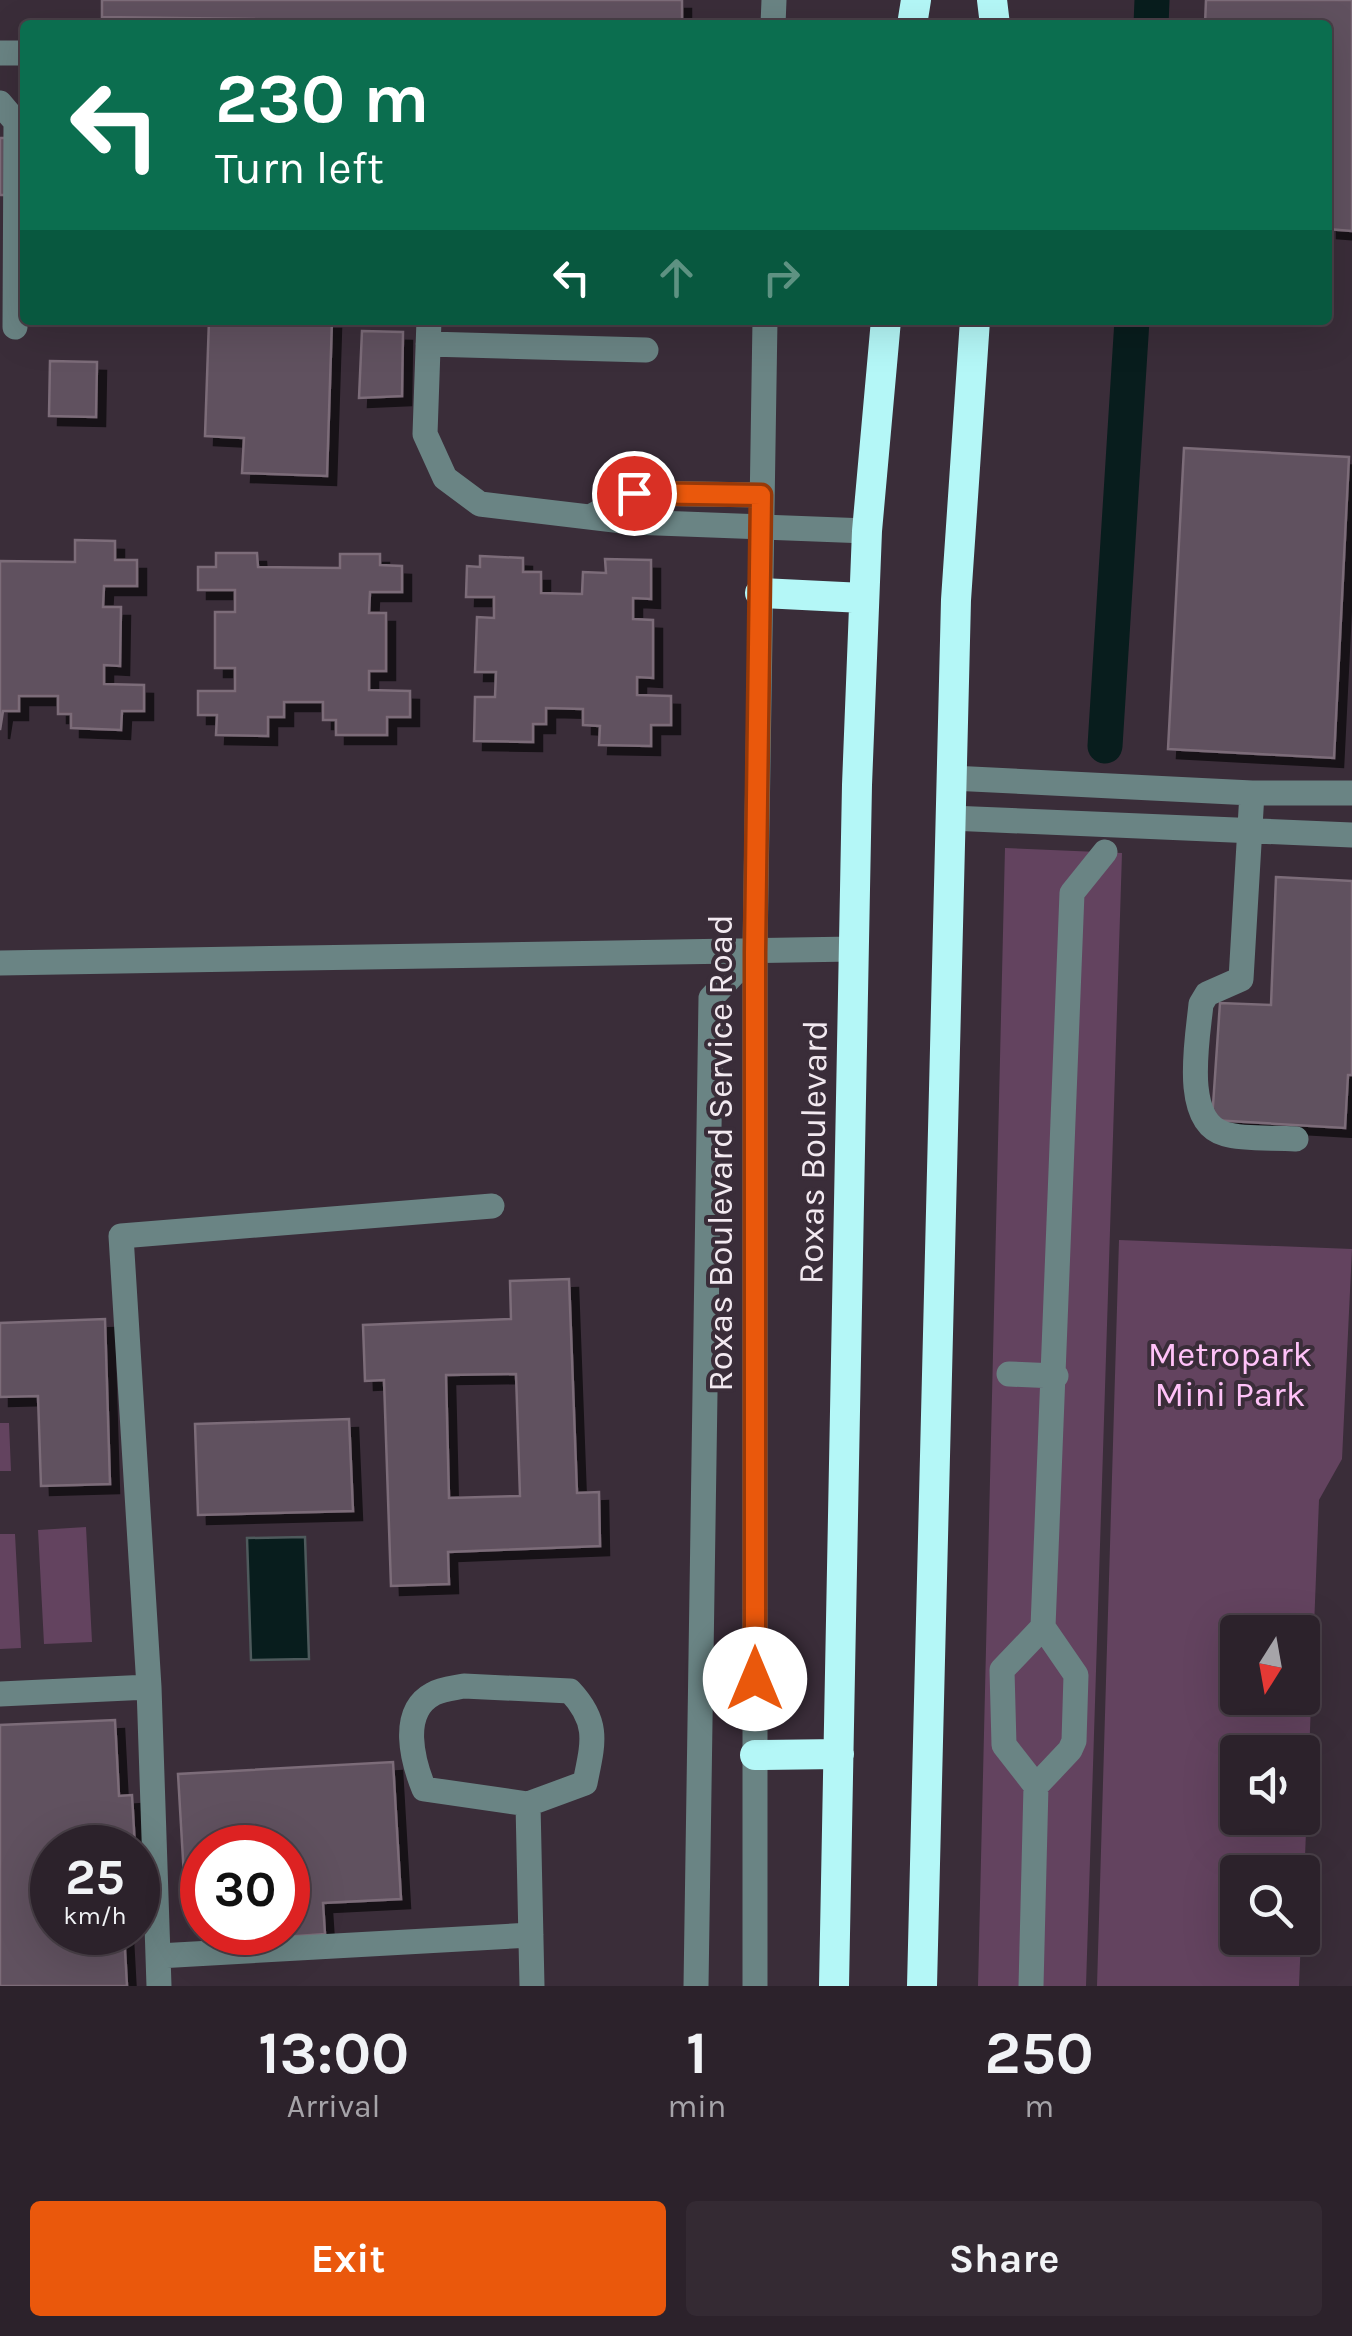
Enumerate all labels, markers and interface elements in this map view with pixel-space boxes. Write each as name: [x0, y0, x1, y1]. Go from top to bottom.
text: 230 m: [215, 58, 429, 140]
icon: left: [50, 60, 180, 190]
text: Turn left: [215, 142, 384, 194]
icon: left: [544, 250, 599, 305]
icon: ahead: [649, 250, 704, 305]
icon: right: [754, 250, 809, 305]
pin: [592, 451, 677, 536]
icon: arrive: [607, 466, 662, 521]
street label: Roxas Boulevard Service Road: [700, 914, 741, 1392]
street label: Roxas Boulevard: [790, 1019, 836, 1285]
park label: Metropark Mini Park: [1148, 1334, 1312, 1415]
north arrow: [1220, 1615, 1320, 1715]
map controls: [1220, 1615, 1320, 1955]
position arrow: [703, 1627, 807, 1731]
button: sound: [1220, 1735, 1320, 1835]
speed limit sign: 30: [180, 1825, 310, 1955]
text: 25: [65, 1848, 125, 1907]
button: search: [1220, 1855, 1320, 1955]
text: km/h: [63, 1901, 127, 1930]
text: 13:00: [258, 2018, 409, 2088]
text: 1: [686, 2018, 708, 2088]
text: 250: [985, 2018, 1094, 2088]
text: Arrival: [287, 2088, 381, 2125]
text: min: [667, 2088, 726, 2125]
text: m: [1024, 2088, 1054, 2125]
button: Exit: [30, 2201, 666, 2316]
button: Share: [686, 2201, 1322, 2316]

